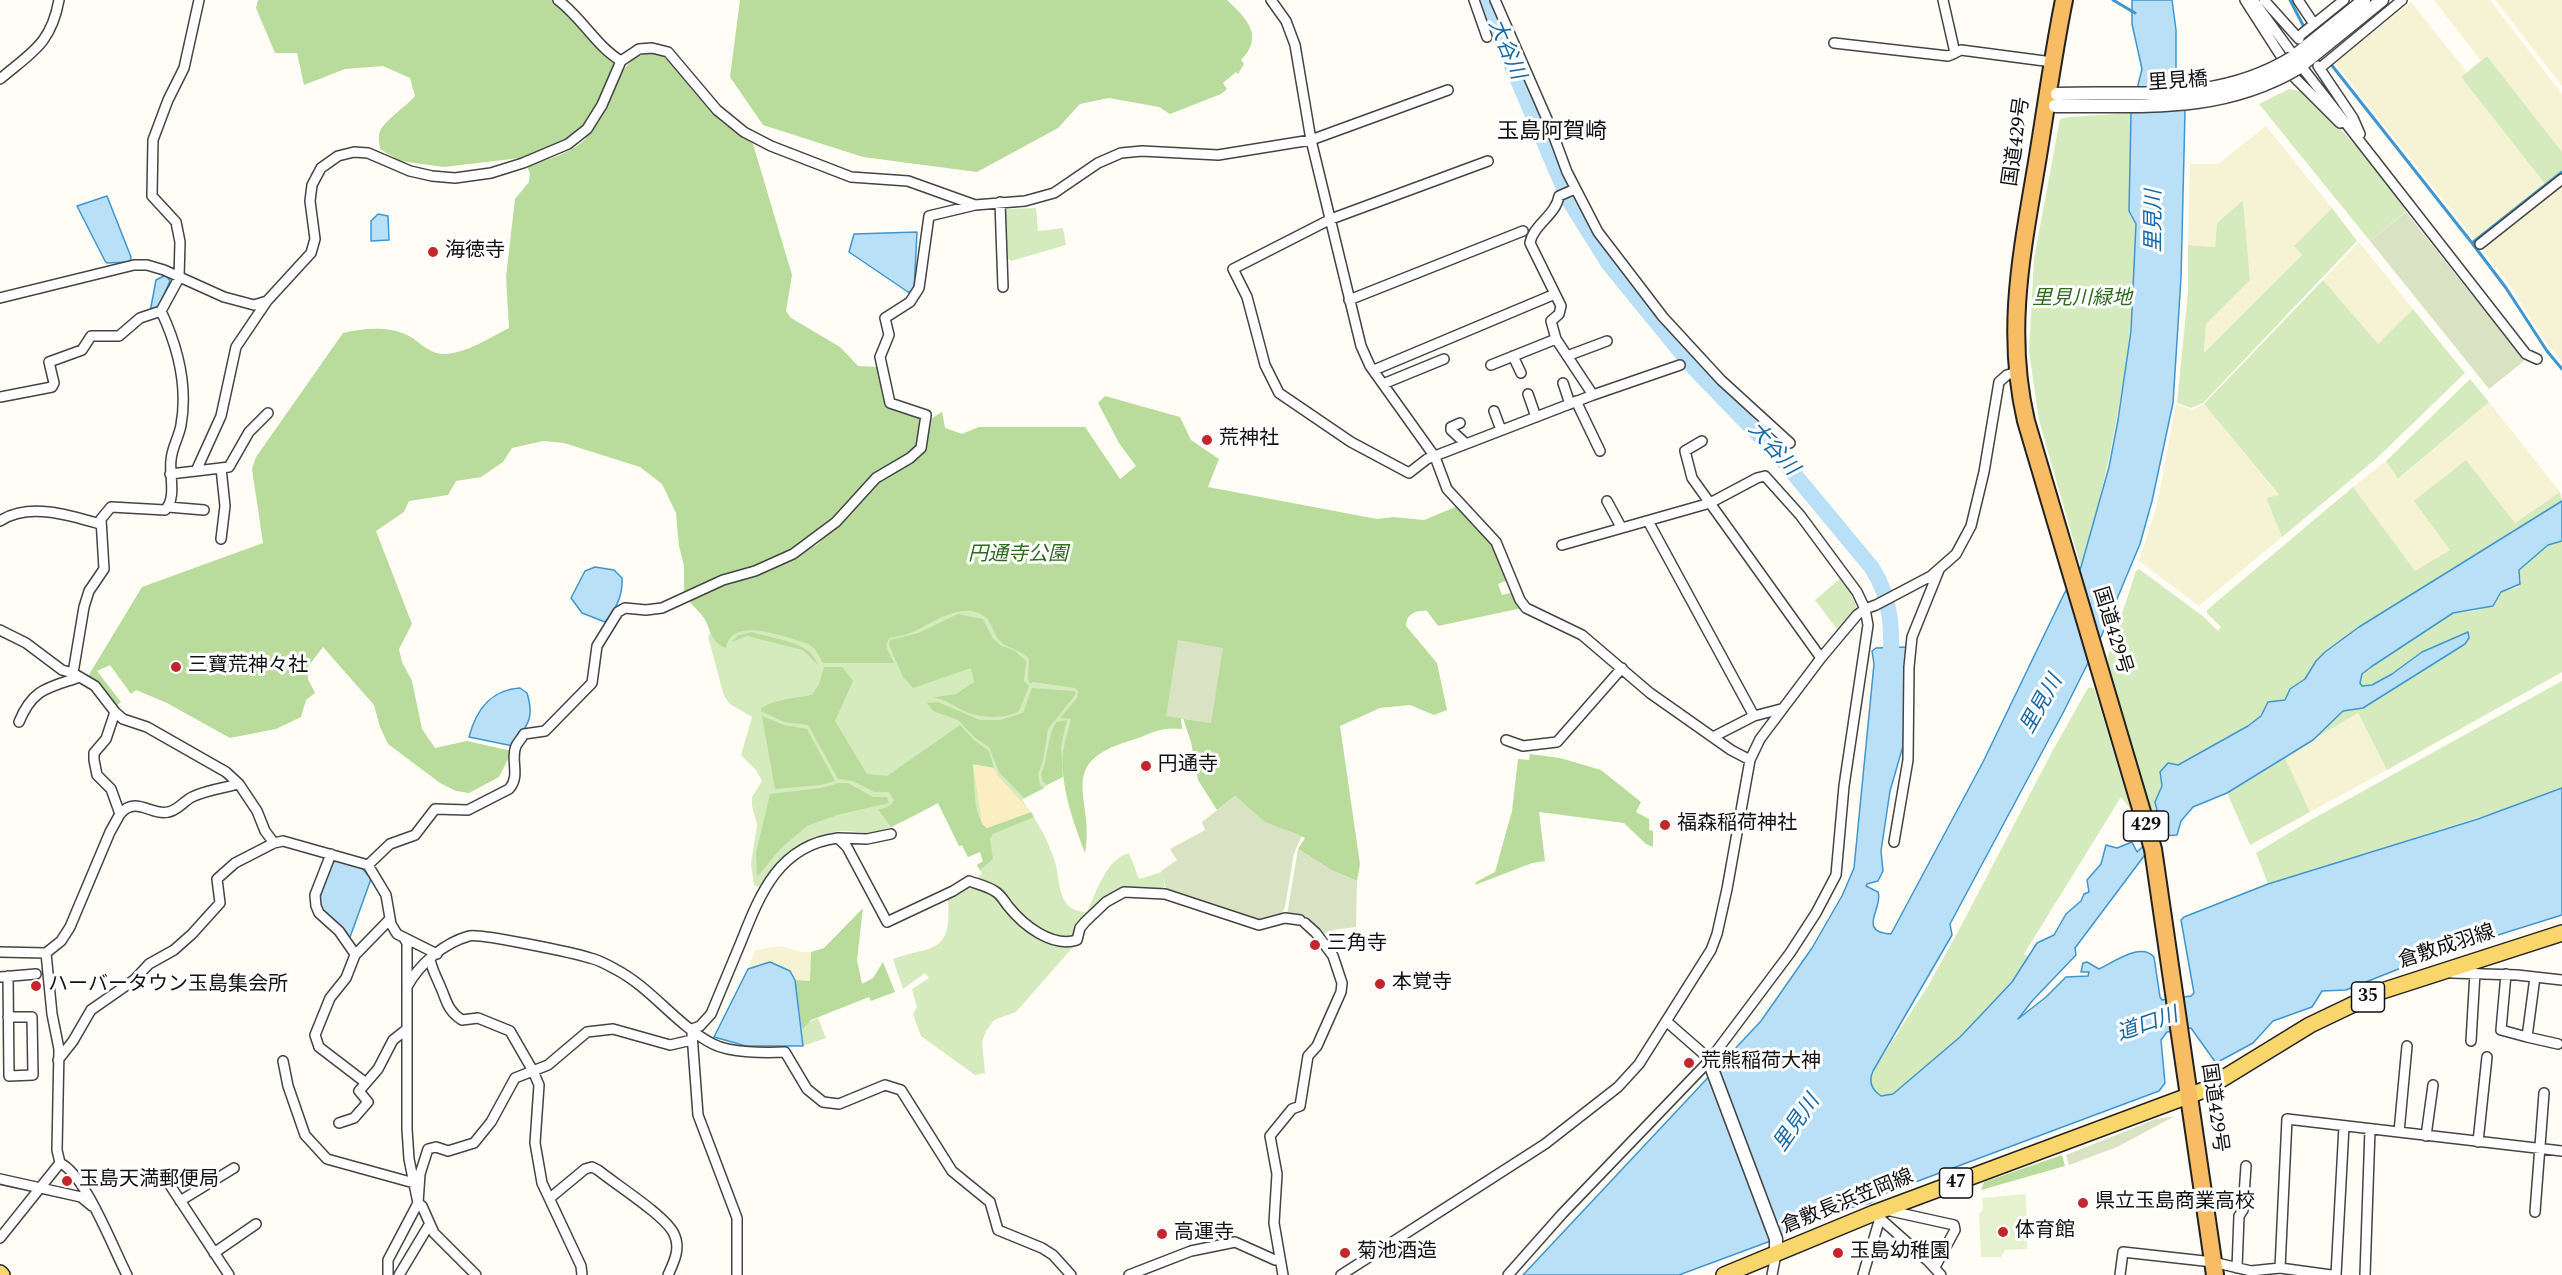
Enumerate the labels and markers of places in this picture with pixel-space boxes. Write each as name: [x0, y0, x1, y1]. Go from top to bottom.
place label: 海徳寺: [445, 240, 505, 264]
marker: 海徳寺: [426, 245, 440, 259]
place label: 荒神社: [1219, 428, 1279, 452]
marker: 荒神社: [1200, 433, 1214, 447]
place label: 三寶荒神々社: [188, 655, 308, 679]
marker: 三寶荒神々社: [169, 660, 183, 674]
place label: 円通寺: [1158, 754, 1218, 778]
marker: 円通寺: [1139, 759, 1153, 773]
place label: 福森稲荷神社: [1677, 813, 1797, 837]
marker: 福森稲荷神社: [1658, 818, 1672, 832]
place label: 三角寺: [1327, 933, 1387, 957]
marker: 三角寺: [1308, 938, 1322, 952]
place label: 本覚寺: [1392, 972, 1452, 996]
place label: ハーバータウン玉島集会所: [48, 974, 288, 998]
marker: 本覚寺: [1373, 977, 1387, 991]
marker: ハーバータウン玉島集会所: [29, 979, 43, 993]
place label: 荒熊稲荷大神: [1701, 1051, 1821, 1075]
marker: 荒熊稲荷大神: [1682, 1056, 1696, 1070]
place label: 玉島天満郵便局: [79, 1169, 219, 1193]
marker: 玉島天満郵便局: [60, 1174, 74, 1188]
place label: 県立玉島商業高校: [2095, 1191, 2255, 1215]
marker: 県立玉島商業高校: [2076, 1196, 2090, 1210]
place label: 体育館: [2015, 1220, 2075, 1244]
place label: 高運寺: [1174, 1222, 1234, 1246]
marker: 体育館: [1996, 1225, 2010, 1239]
marker: 高運寺: [1155, 1227, 1169, 1241]
place label: 菊池酒造: [1357, 1241, 1437, 1265]
place label: 玉島幼稚園: [1850, 1241, 1950, 1265]
marker: 菊池酒造: [1338, 1246, 1352, 1260]
marker: 玉島幼稚園: [1831, 1246, 1845, 1260]

